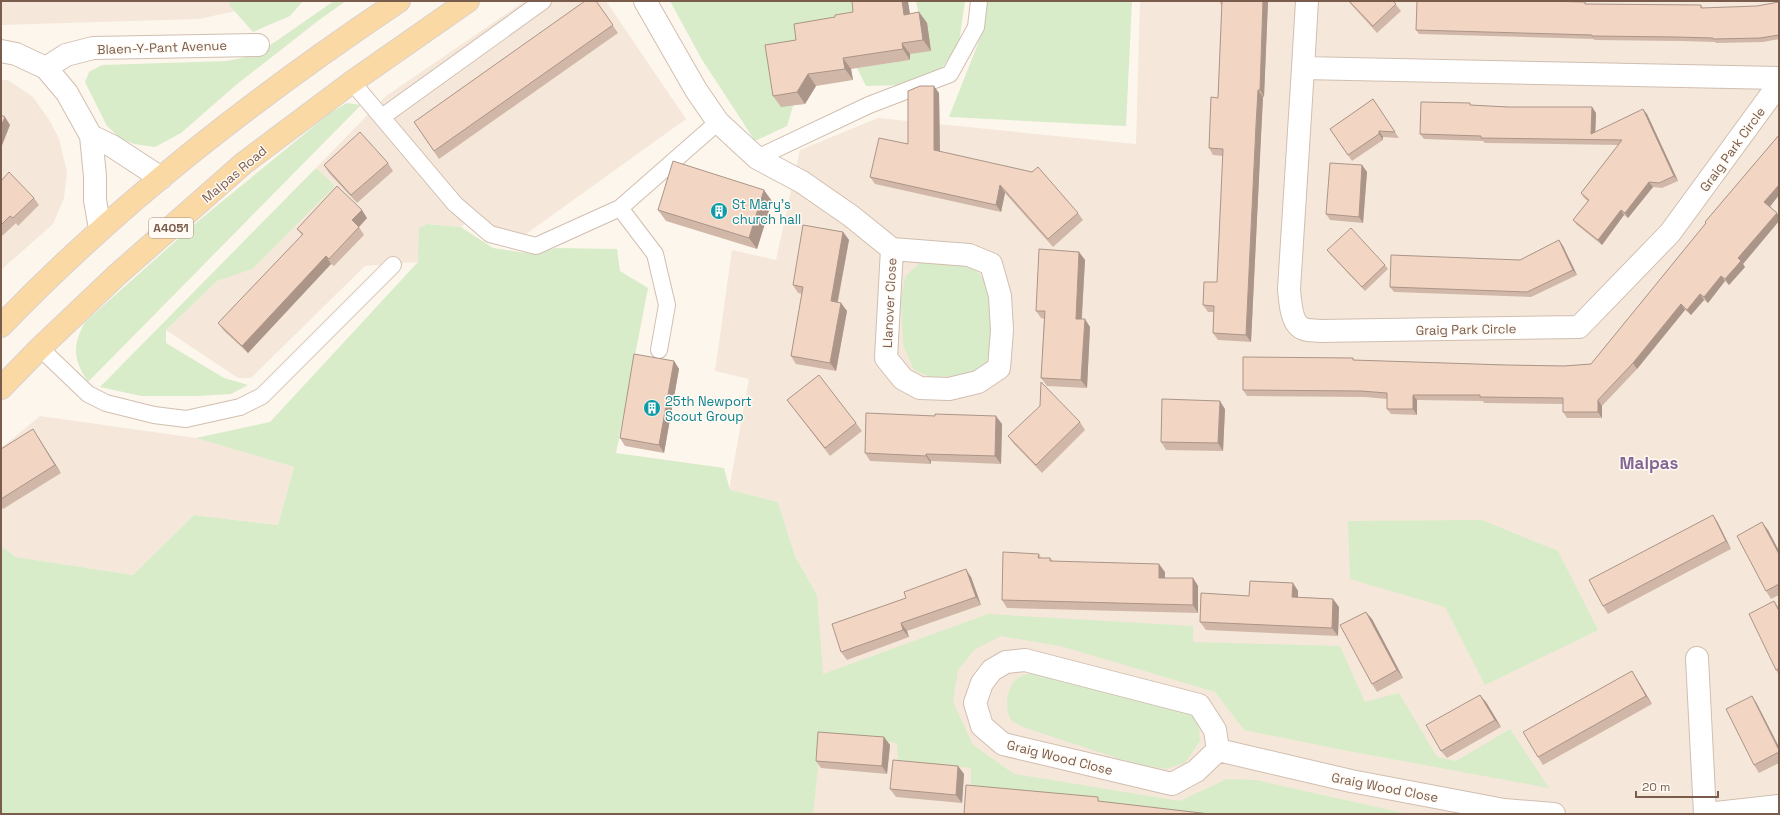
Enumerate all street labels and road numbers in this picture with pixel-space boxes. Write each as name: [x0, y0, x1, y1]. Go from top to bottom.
street label: Blaen-Y-Pant Avenue: [97, 37, 227, 58]
street label: Graig Park Circle: [1696, 104, 1769, 195]
street label: Malpas Road: [198, 142, 270, 207]
road number: A4051: [149, 218, 193, 238]
street label: Llanover Close: [879, 257, 900, 349]
street label: Graig Park Circle: [1415, 320, 1517, 339]
street label: Graig Wood Close: [1005, 736, 1115, 779]
street label: Graig Wood Close: [1330, 769, 1440, 806]

